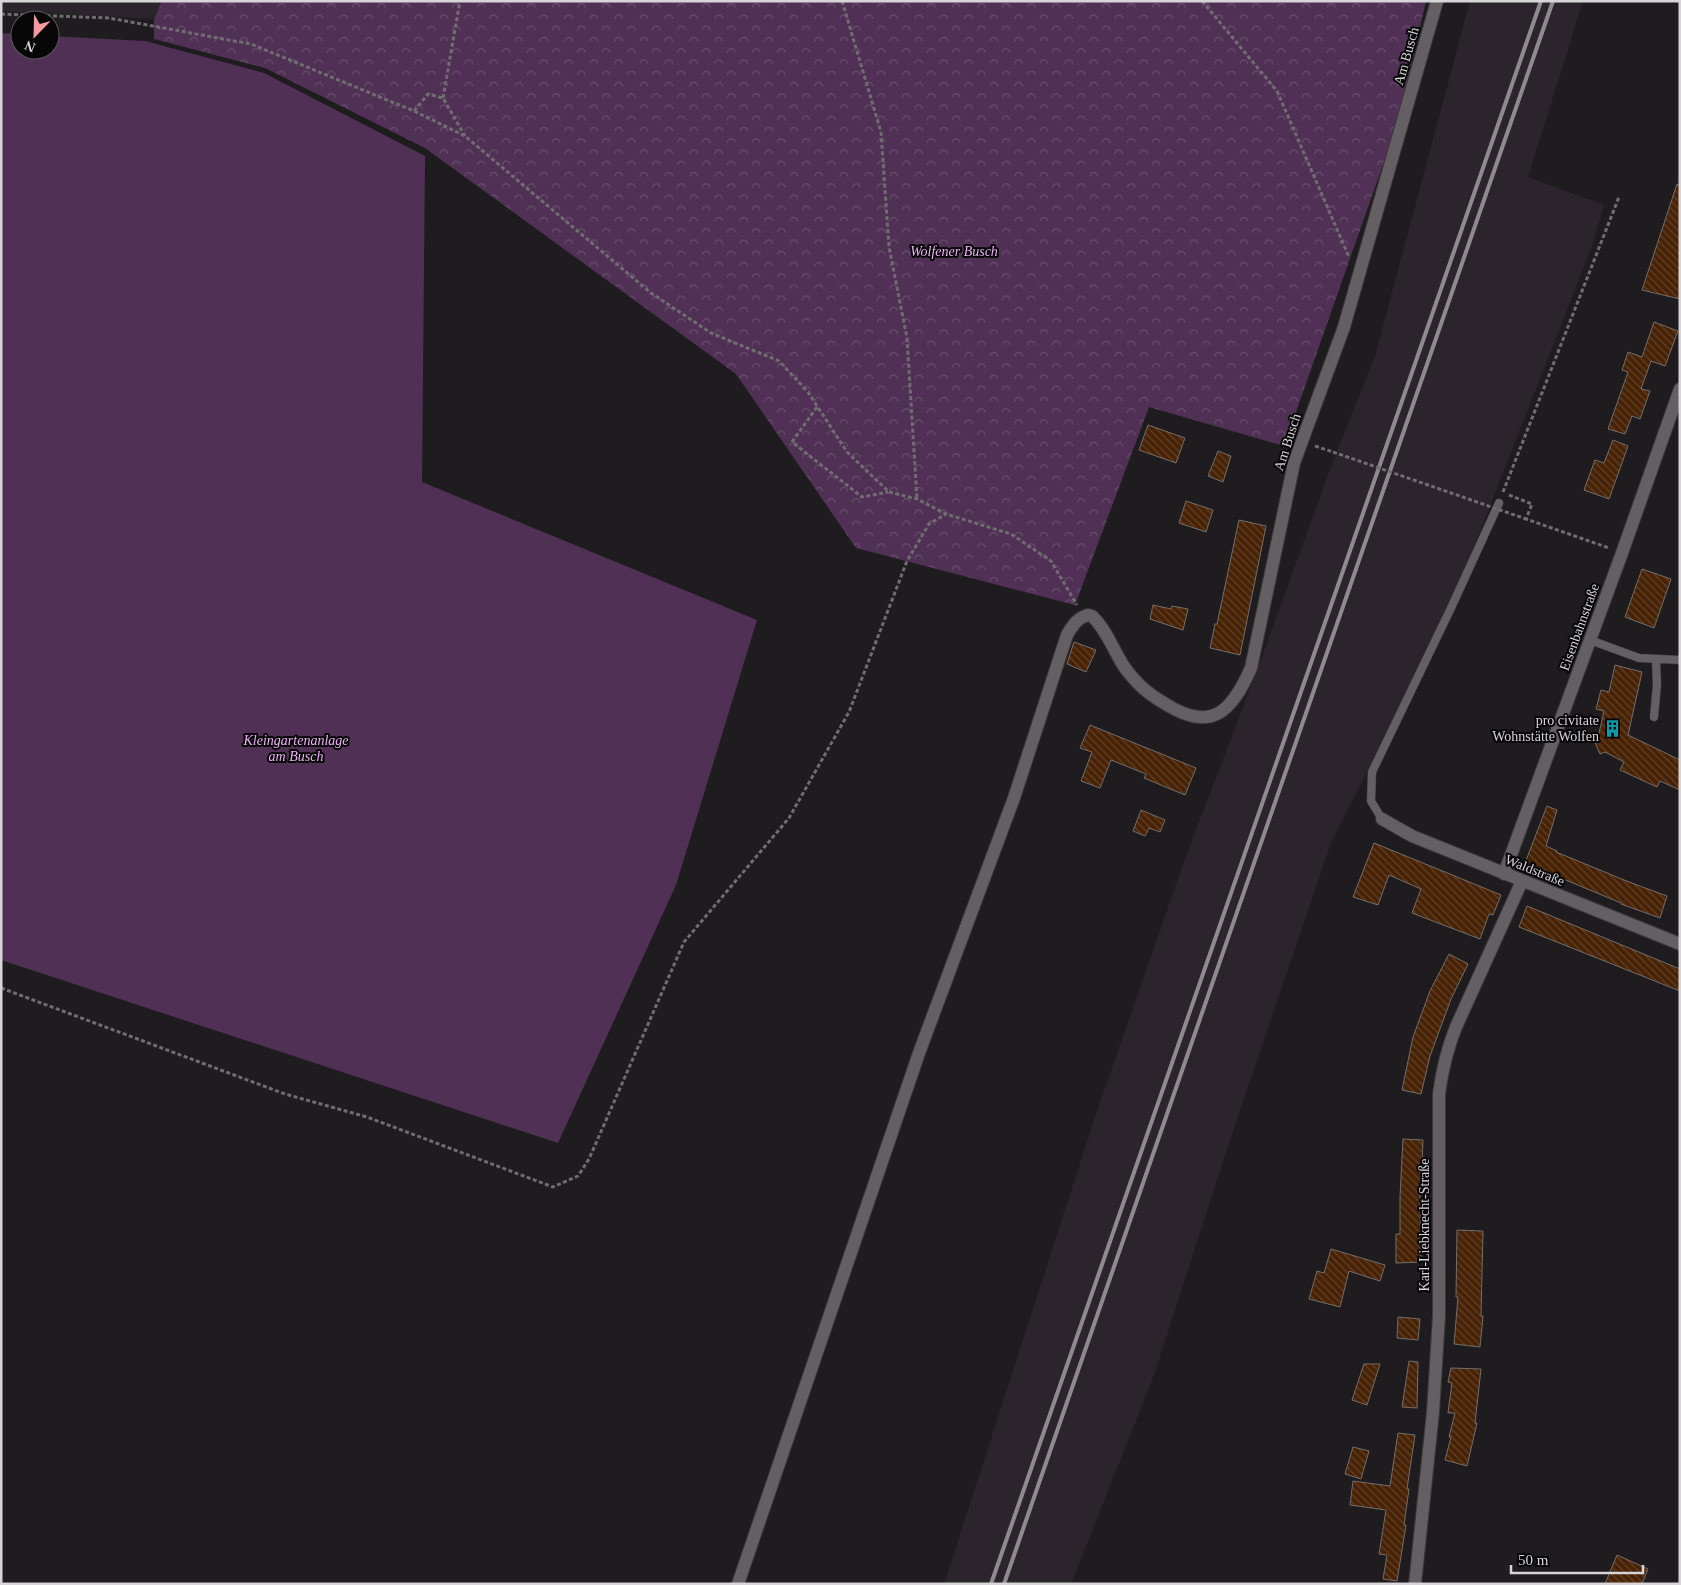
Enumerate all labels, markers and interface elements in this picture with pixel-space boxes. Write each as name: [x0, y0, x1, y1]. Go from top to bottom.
north arrow: [10, 10, 60, 60]
street label: Am Busch: [1391, 25, 1422, 87]
text: N: [23, 38, 38, 55]
park label: Wolfener Busch: [910, 244, 998, 259]
street label: Am Busch: [1271, 412, 1304, 473]
street label: Eisenbahnstraße: [1557, 581, 1602, 673]
place label: pro civitate Wohnstätte Wolfen: [1492, 713, 1599, 744]
building icon: pro civitate Wohnstätte Wolfen: [1603, 718, 1623, 738]
park label: Kleingartenanlage am Busch: [243, 733, 349, 764]
street label: Waldstraße: [1503, 852, 1567, 889]
street label: Karl-Liebknecht-Straße: [1417, 1159, 1432, 1291]
scale bar: [1511, 1542, 1644, 1574]
text: 50 m: [1518, 1552, 1549, 1568]

